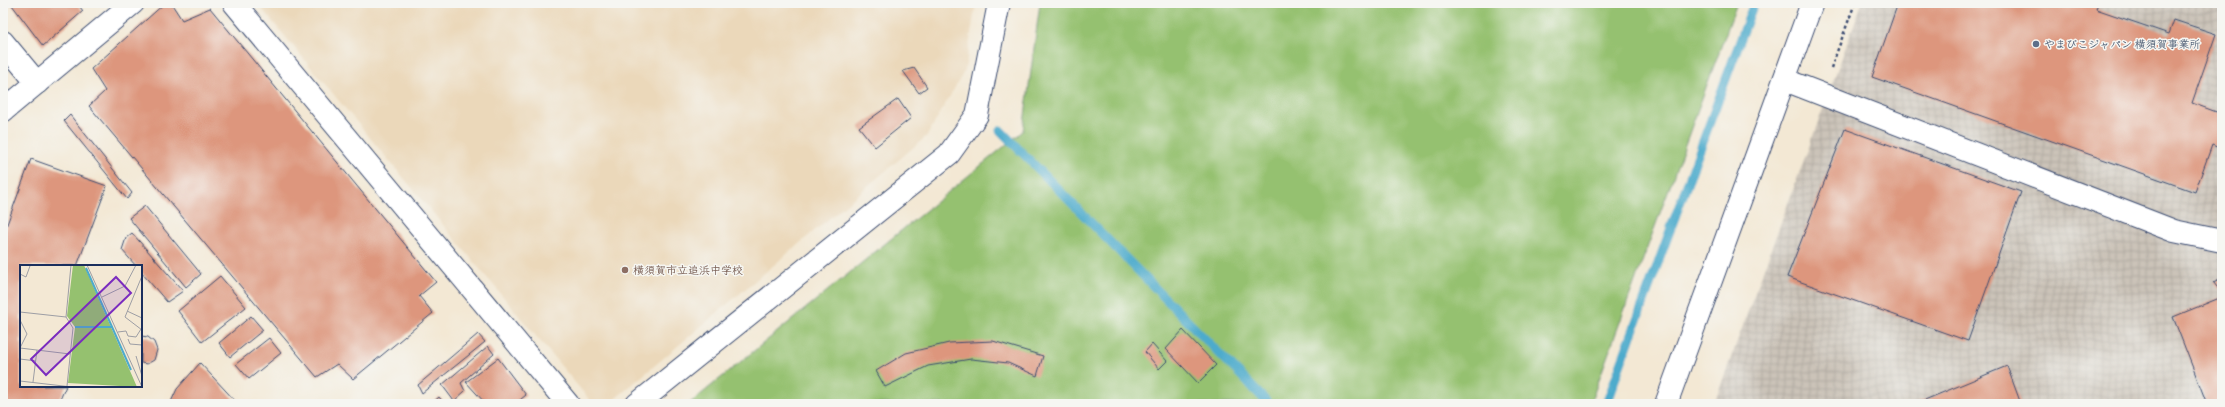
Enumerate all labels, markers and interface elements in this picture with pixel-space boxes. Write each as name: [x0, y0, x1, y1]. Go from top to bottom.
marker: やまびこジャパン 横須賀事業所: [2031, 39, 2041, 49]
place label: やまびこジャパン 横須賀事業所: [2044, 39, 2201, 52]
inset map: [20, 265, 142, 387]
marker: 横須賀市立追浜中学校: [620, 265, 630, 275]
place label: 横須賀市立追浜中学校: [633, 265, 743, 278]

